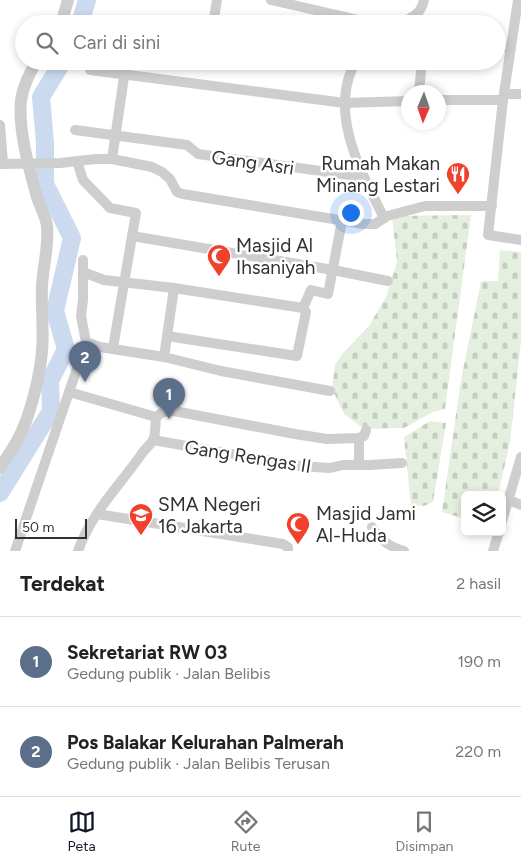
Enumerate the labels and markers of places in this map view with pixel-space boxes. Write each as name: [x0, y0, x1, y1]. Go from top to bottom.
place label: Rumah Makan Minang Lestari: [316, 152, 440, 197]
restaurant icon: Rumah Makan Minang Lestari: [445, 161, 471, 195]
place label: Masjid Al Ihsaniyah: [236, 234, 315, 279]
mosque icon: Masjid Al Ihsaniyah: [206, 243, 232, 277]
pin: 2: [69, 341, 101, 382]
pin: 1: [153, 378, 185, 419]
place label: SMA Negeri 16 Jakarta: [158, 493, 261, 538]
school or university icon: SMA Negeri 16 Jakarta: [128, 502, 154, 536]
place label: Masjid Jami Al-Huda: [316, 502, 416, 547]
mosque icon: Masjid Jami Al-Huda: [285, 511, 311, 545]

